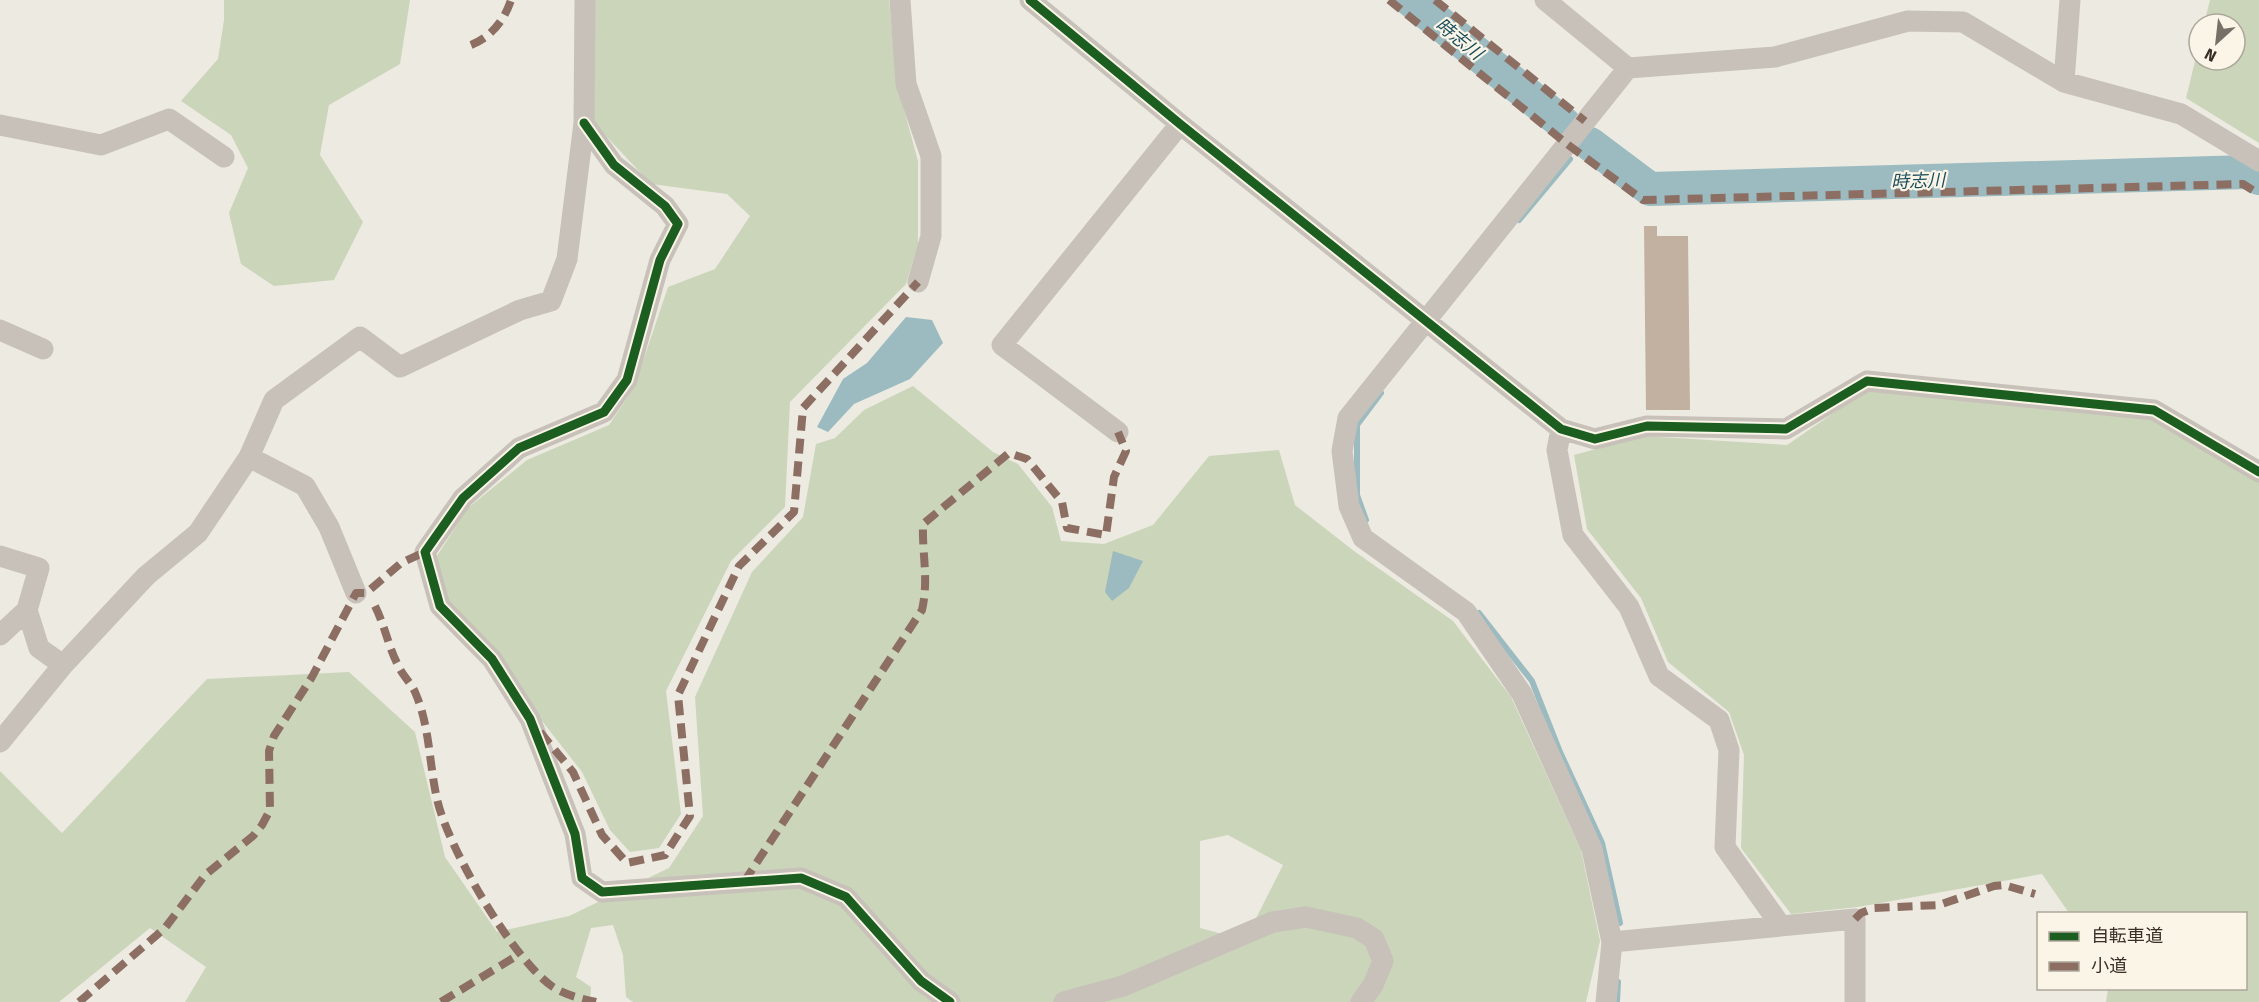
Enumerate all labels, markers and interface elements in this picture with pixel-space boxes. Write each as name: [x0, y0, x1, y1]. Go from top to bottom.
north arrow: [2187, 12, 2247, 72]
water label: 時志川: [1431, 13, 1488, 66]
text: N: [2201, 44, 2219, 66]
water label: 時志川: [1891, 169, 1947, 193]
legend: [2037, 912, 2247, 990]
text: 自転車道: [2091, 925, 2163, 947]
text: 小道: [2091, 955, 2127, 977]

